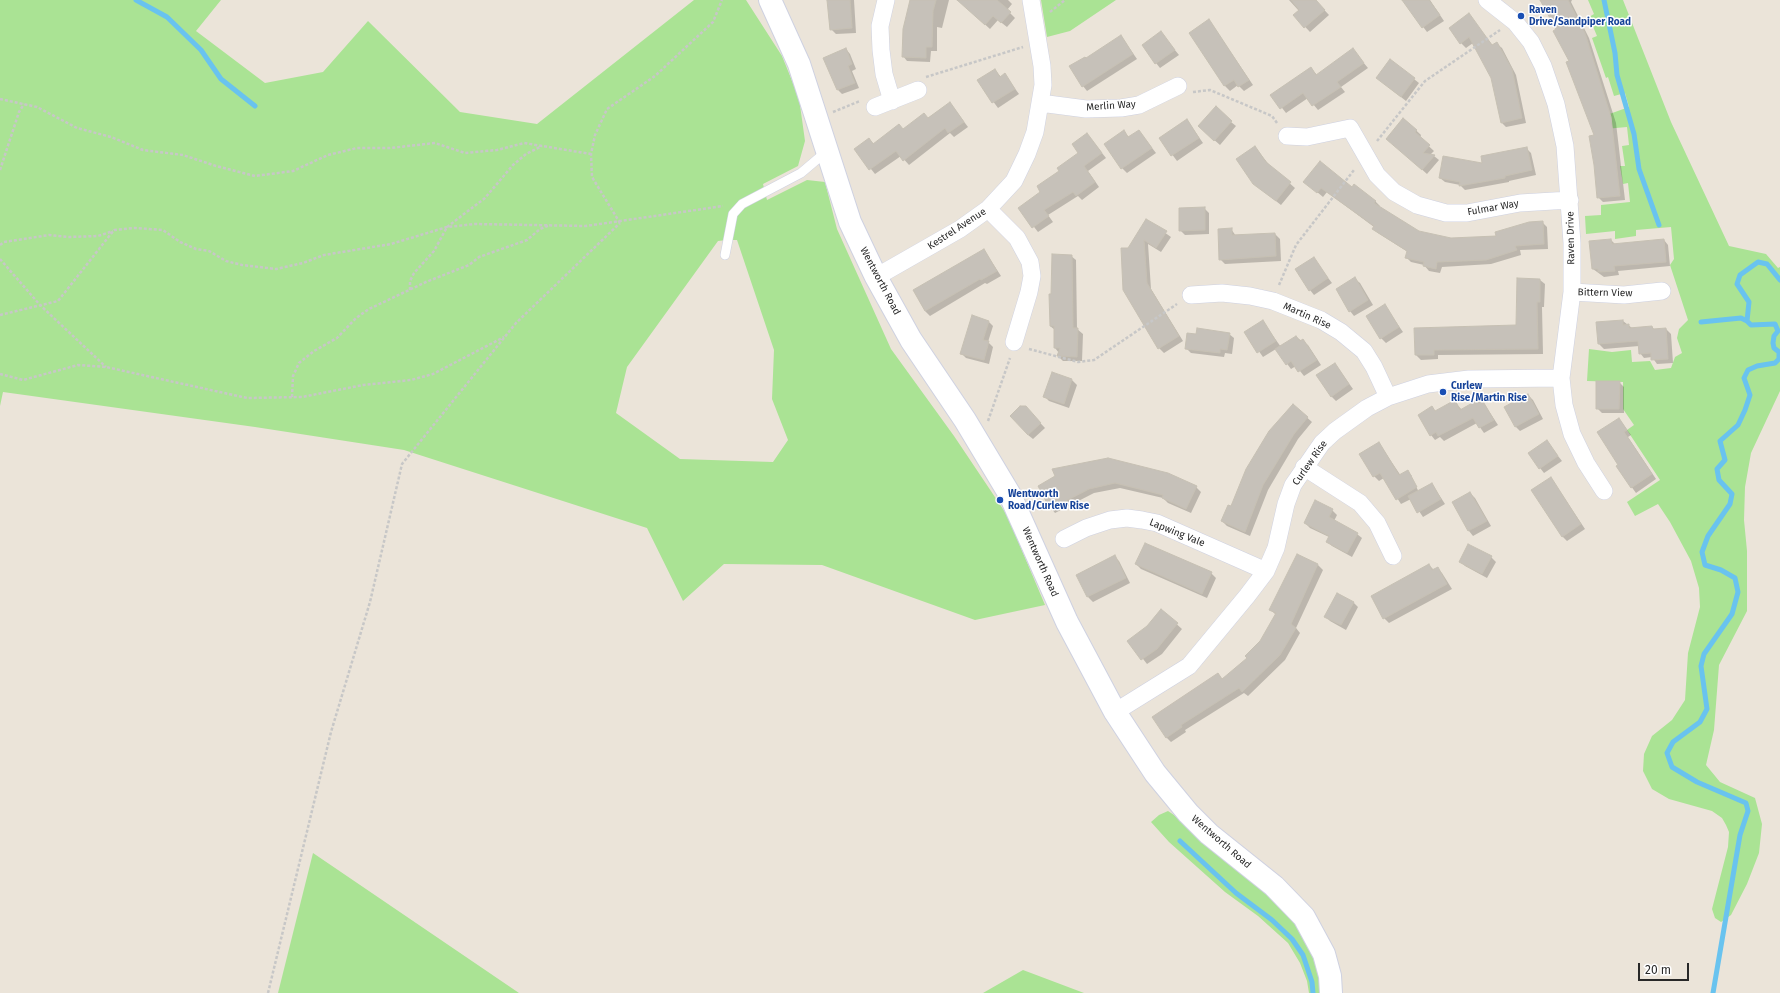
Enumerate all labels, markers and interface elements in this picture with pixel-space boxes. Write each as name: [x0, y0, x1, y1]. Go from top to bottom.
place label: Raven Drive/Sandpiper Road: [1529, 4, 1631, 28]
marker: Raven Drive/Sandpiper Road: [1516, 11, 1526, 21]
street label: Merlin Way: [1086, 98, 1136, 114]
street label: Fulmar Way: [1466, 198, 1520, 218]
street label: Kestrel Avenue: [926, 206, 988, 252]
street label: Raven Drive: [1565, 211, 1577, 265]
street label: Wentworth Road: [857, 245, 903, 317]
street label: Bittern View: [1578, 287, 1632, 299]
street label: Martin Rise: [1281, 300, 1333, 332]
place label: Curlew Rise/Martin Rise: [1451, 380, 1527, 404]
marker: Curlew Rise/Martin Rise: [1438, 387, 1448, 397]
street label: Curlew Rise: [1290, 438, 1330, 488]
place label: Wentworth Road/Curlew Rise: [1008, 488, 1089, 512]
marker: Wentworth Road/Curlew Rise: [995, 495, 1005, 505]
street label: Lapwing Vale: [1147, 516, 1207, 550]
street label: Wentworth Road: [1019, 525, 1061, 599]
street label: Wentworth Road: [1189, 813, 1253, 871]
scale bar: [1640, 955, 1691, 981]
text: 20 m: [1645, 963, 1671, 977]

